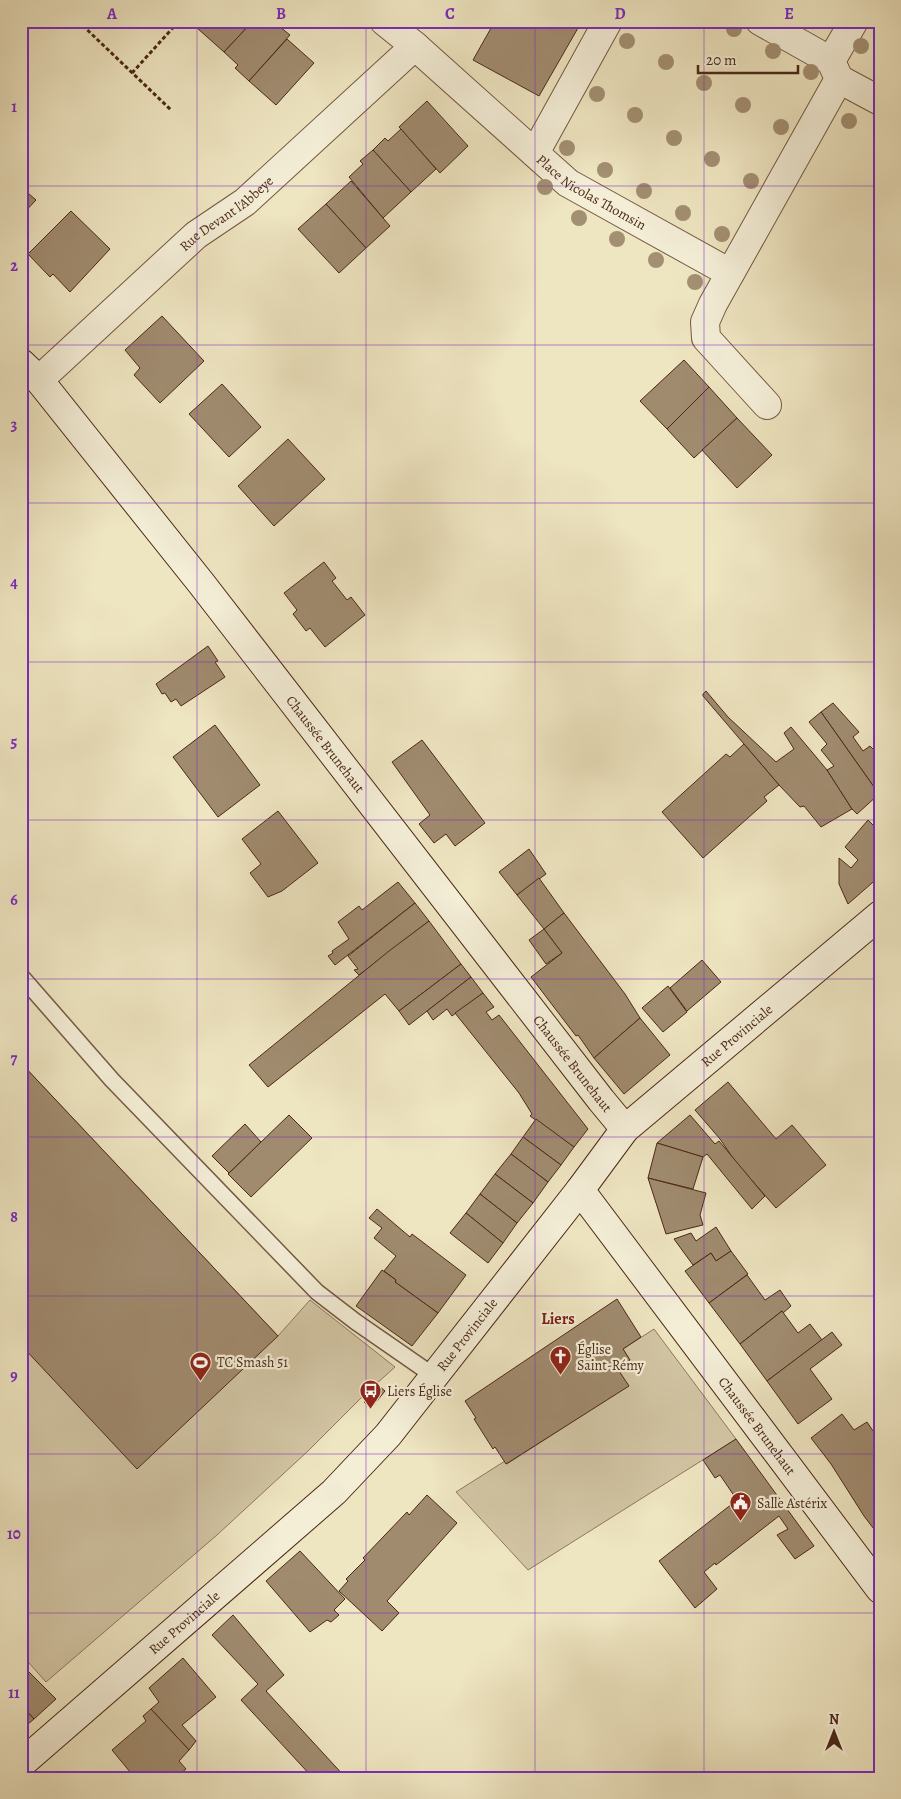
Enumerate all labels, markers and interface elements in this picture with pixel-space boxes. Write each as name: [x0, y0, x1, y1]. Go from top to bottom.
text: A: [106, 3, 118, 25]
text: B: [276, 3, 286, 25]
text: C: [445, 3, 455, 25]
text: D: [614, 3, 626, 25]
text: E: [784, 3, 794, 25]
scale bar: [698, 42, 798, 74]
text: 20 m: [706, 50, 737, 70]
text: 1: [11, 96, 17, 118]
street label: Place Nicolas Thomsin: [532, 150, 650, 235]
street label: Rue Devant l'Abbeye: [175, 172, 278, 256]
text: 2: [10, 255, 18, 277]
text: 3: [11, 414, 18, 436]
text: 4: [10, 572, 18, 594]
street label: Chaussée Brunehaut: [281, 692, 369, 797]
text: 5: [11, 731, 18, 753]
text: 6: [10, 889, 18, 911]
street label: Rue Provinciale: [697, 1000, 777, 1071]
street label: Chaussée Brunehaut: [529, 1011, 616, 1117]
text: 7: [11, 1048, 18, 1070]
text: 8: [10, 1206, 18, 1228]
street label: Rue Provinciale: [433, 1294, 502, 1375]
district label: Liers: [541, 1308, 575, 1330]
place label: Église Saint-Rémy: [577, 1340, 645, 1375]
church icon: Église Saint-Rémy: [549, 1345, 573, 1376]
sports icon: TC Smash 51: [189, 1350, 213, 1381]
place label: TC Smash 51: [217, 1353, 288, 1372]
text: 9: [10, 1365, 18, 1387]
street label: Chaussée Brunehaut: [714, 1373, 800, 1479]
bus stop icon: Liers Église: [359, 1379, 383, 1410]
place label: Liers Église: [387, 1382, 452, 1401]
public building icon: Salle Astérix: [729, 1491, 753, 1522]
place label: Salle Astérix: [757, 1494, 828, 1513]
text: 10: [7, 1523, 21, 1545]
street label: Rue Provinciale: [145, 1587, 224, 1659]
text: 11: [8, 1682, 20, 1704]
north arrow: [808, 1706, 858, 1756]
text: N: [829, 1710, 839, 1729]

